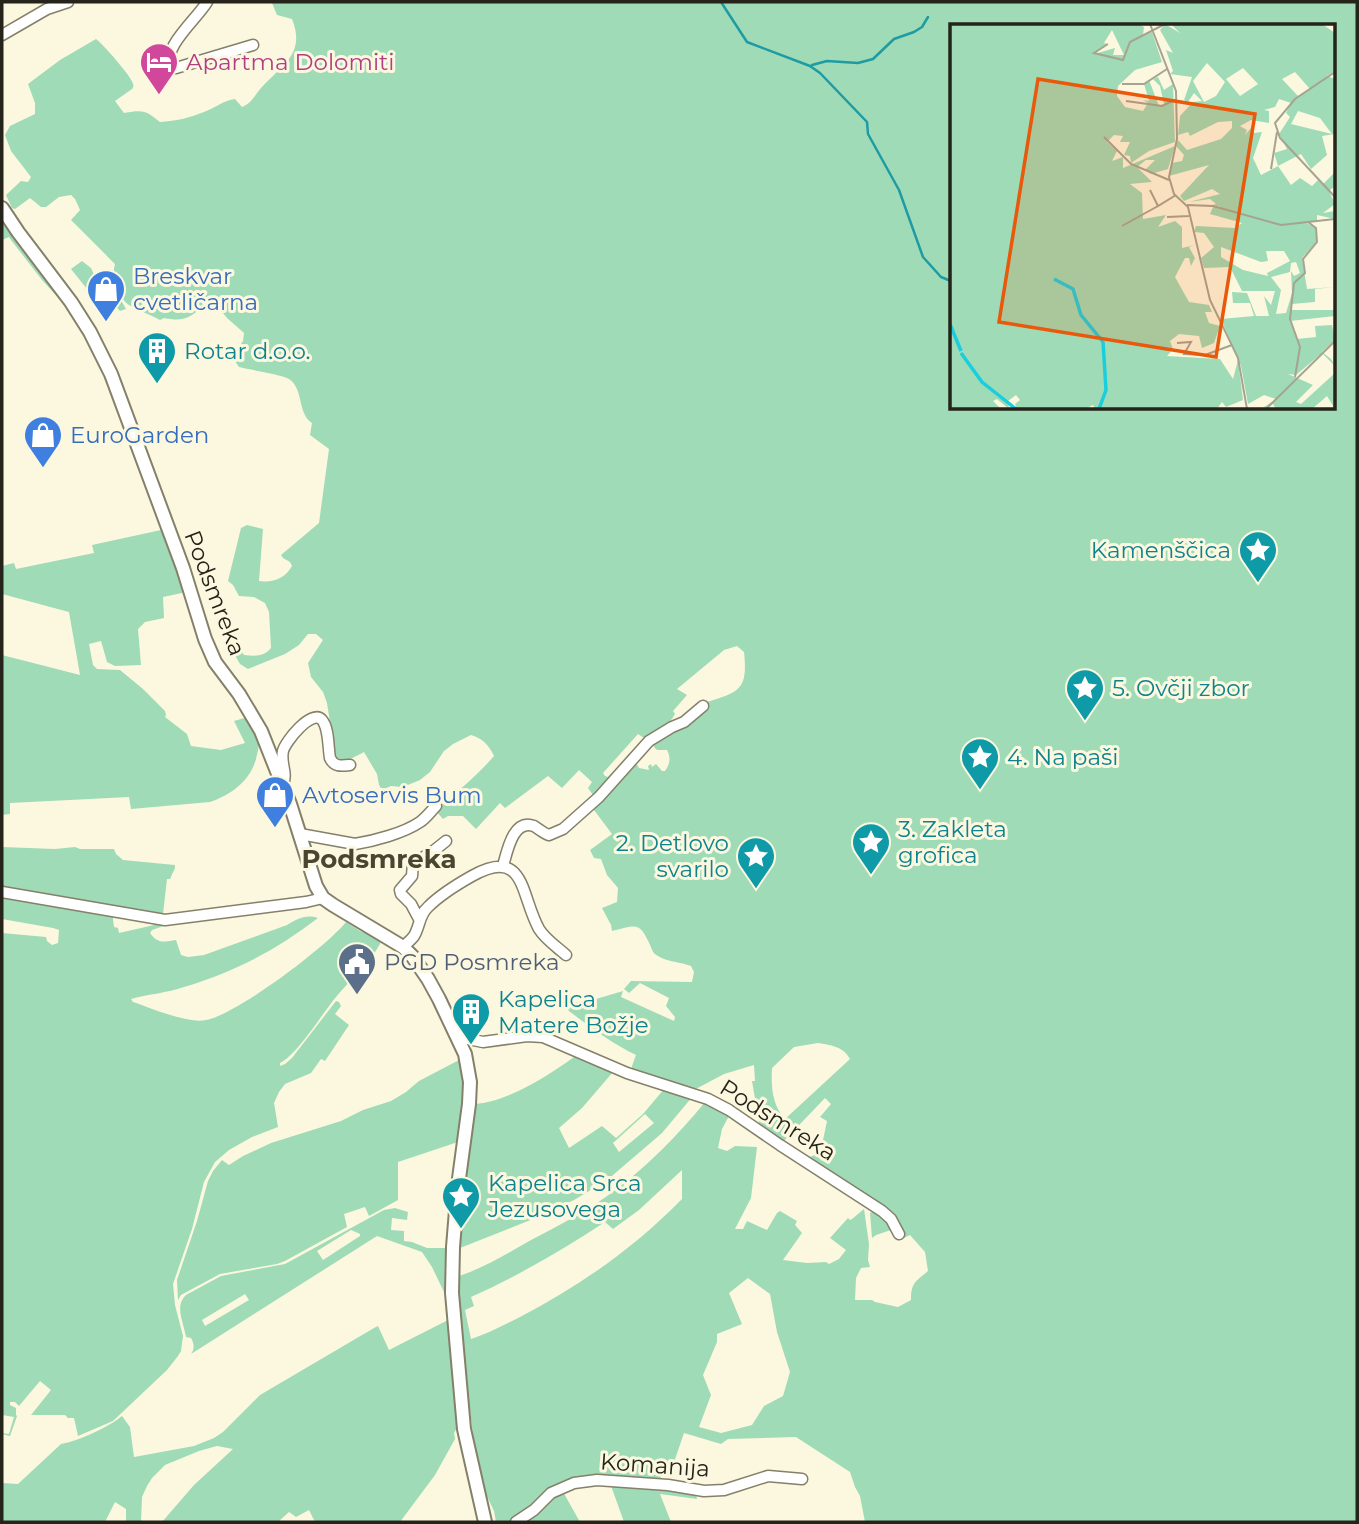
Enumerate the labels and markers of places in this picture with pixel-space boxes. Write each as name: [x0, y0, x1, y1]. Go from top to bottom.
hotel icon: Apartma Dolomiti: [138, 41, 180, 96]
place label: Apartma Dolomiti: [186, 48, 394, 76]
place label: Breskvar cvetličarna: [133, 262, 258, 316]
shop icon: Breskvar cvetličarna: [85, 268, 127, 323]
building icon: Rotar d.o.o.: [136, 330, 178, 385]
place label: Rotar d.o.o.: [184, 337, 310, 365]
shop icon: EuroGarden: [22, 414, 64, 469]
place label: EuroGarden: [70, 421, 209, 449]
place icon: Kamenščica: [1237, 529, 1279, 584]
place label: Kamenščica: [1091, 536, 1231, 564]
place icon: 5. Ovčji zbor: [1064, 667, 1106, 722]
place label: 5. Ovčji zbor: [1112, 674, 1250, 702]
place icon: 4. Na paši: [959, 736, 1001, 791]
place label: 4. Na paši: [1007, 743, 1118, 771]
shop icon: Avtoservis Bum: [254, 774, 296, 829]
place label: Avtoservis Bum: [302, 781, 482, 809]
place label: 3. Zakleta grofica: [898, 815, 1007, 869]
place icon: 3. Zakleta grofica: [850, 821, 892, 876]
place label: 2. Detlovo svarilo: [616, 829, 729, 883]
place icon: 2. Detlovo svarilo: [735, 835, 777, 890]
public building icon: PGD Posmreka: [336, 941, 378, 996]
place label: PGD Posmreka: [384, 948, 560, 976]
place label: Kapelica Matere Božje: [498, 985, 649, 1039]
building icon: Kapelica Matere Božje: [450, 991, 492, 1046]
place label: Kapelica Srca Jezusovega: [487, 1169, 642, 1223]
place icon: Kapelica Srca Jezusovega: [440, 1175, 482, 1230]

